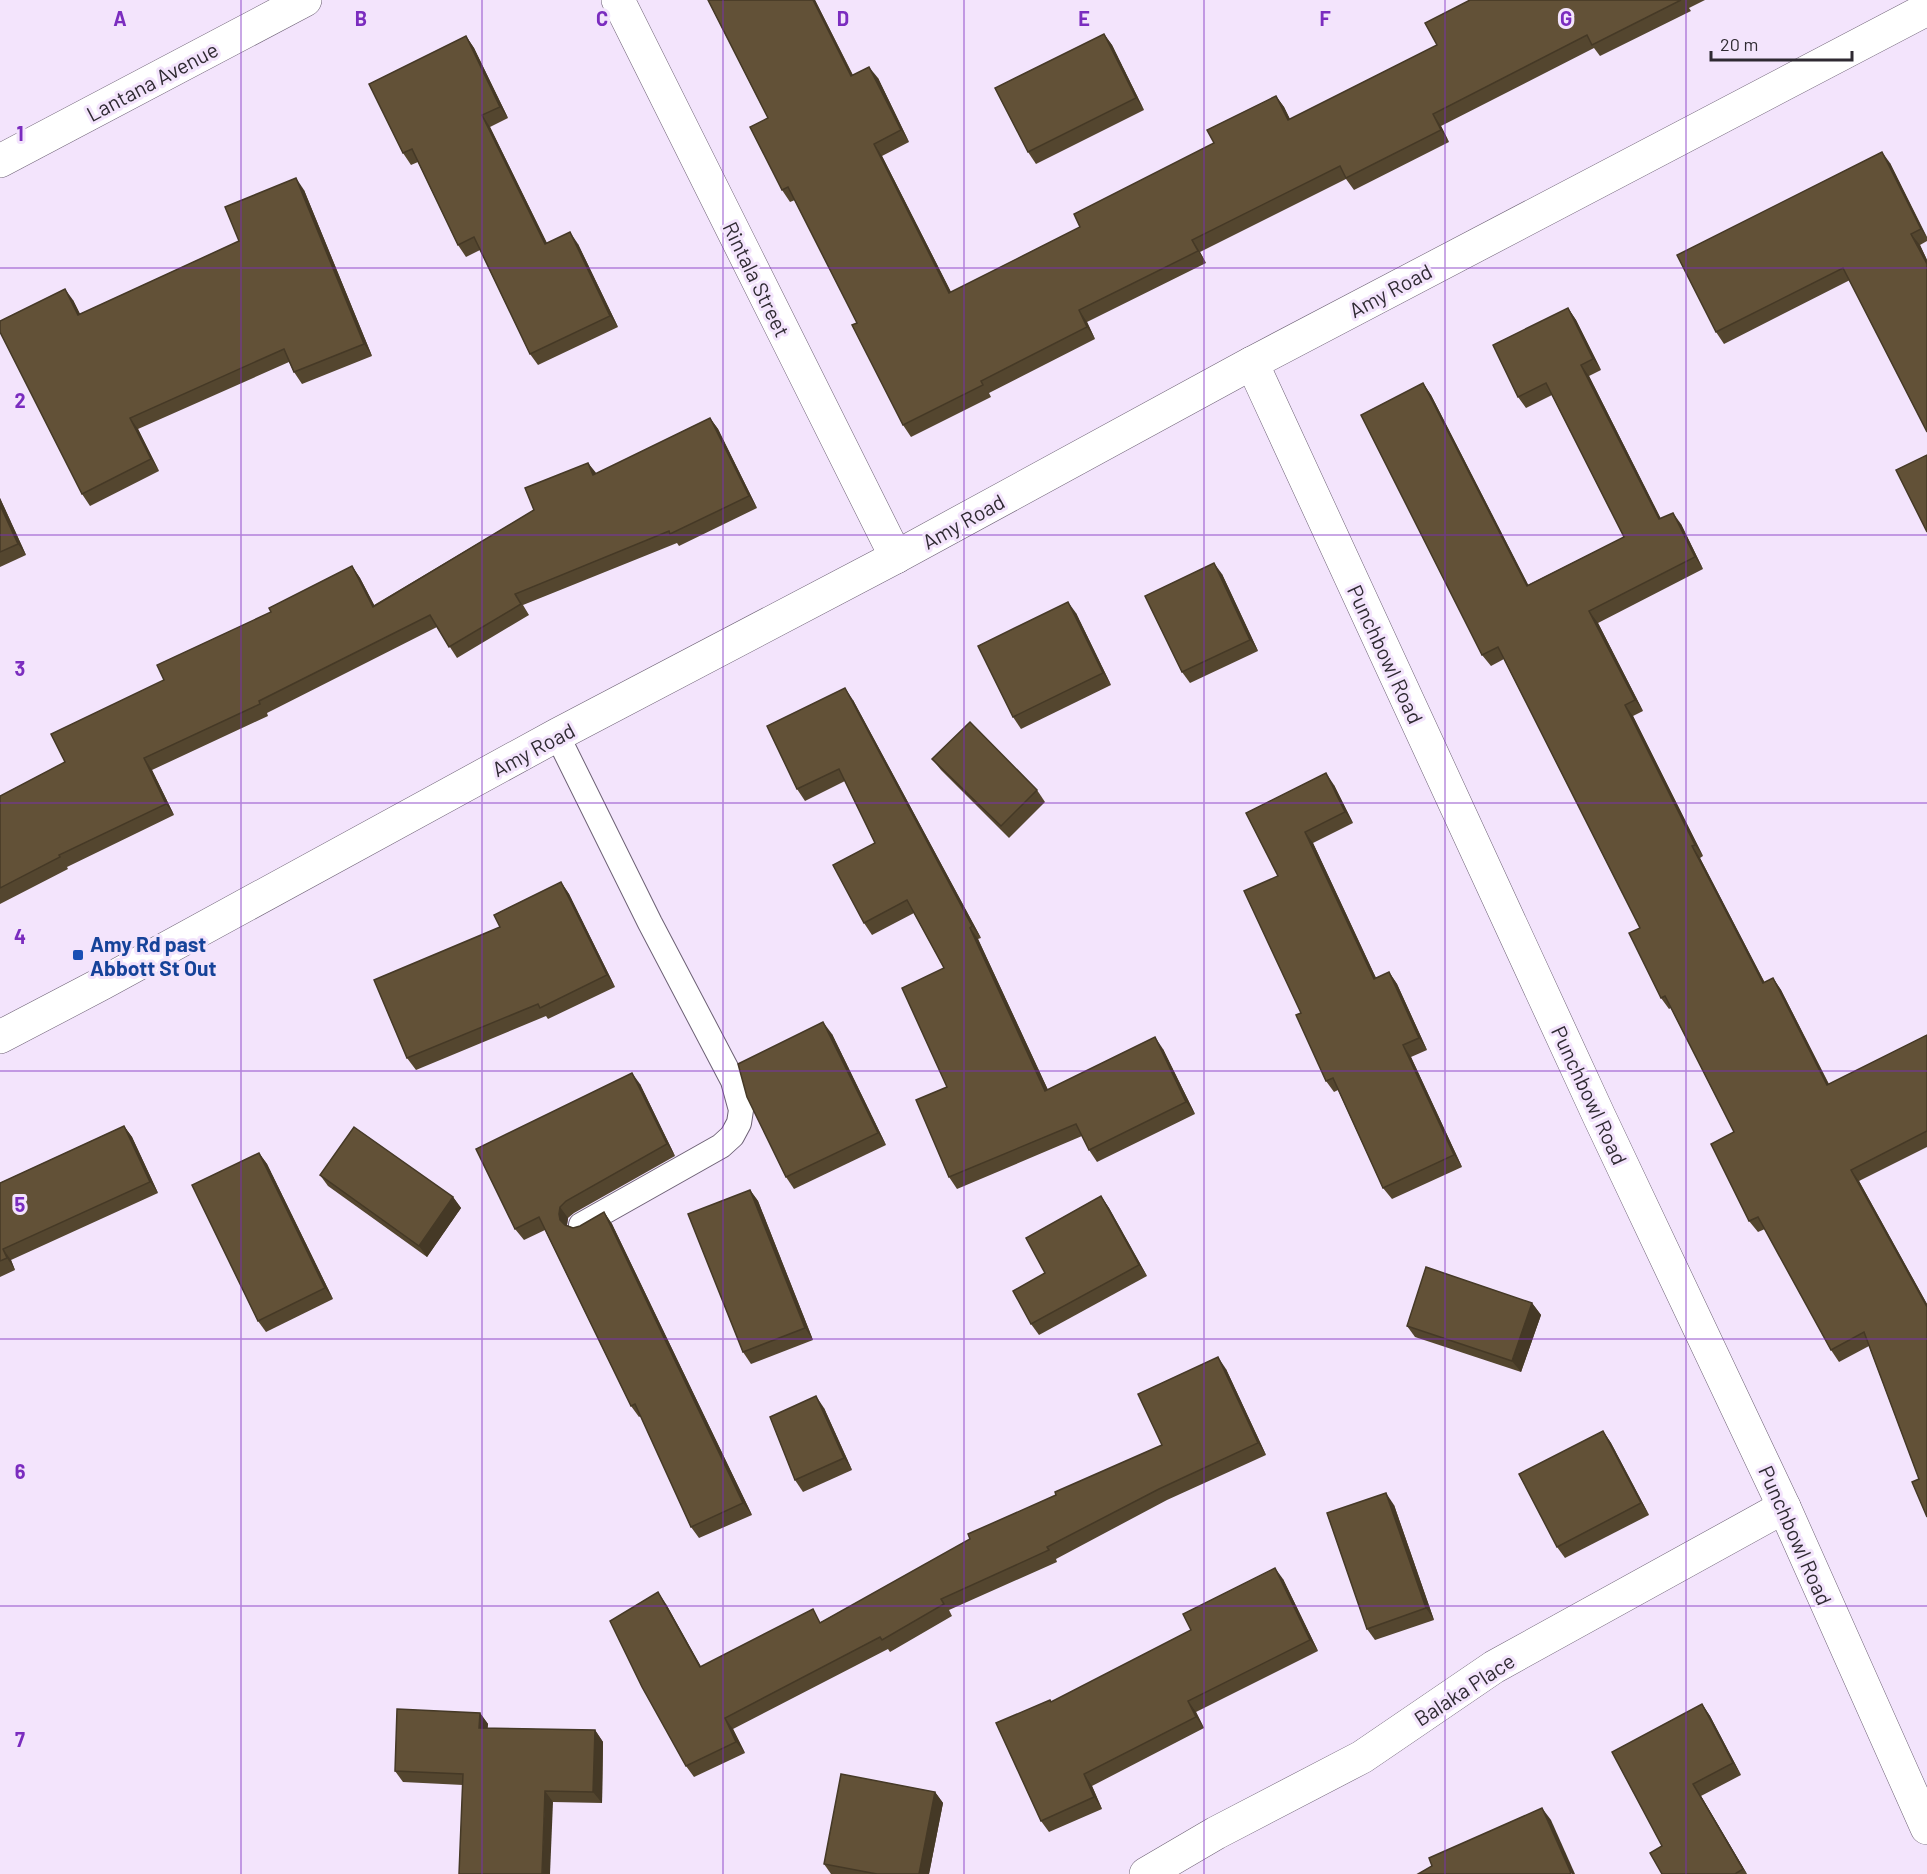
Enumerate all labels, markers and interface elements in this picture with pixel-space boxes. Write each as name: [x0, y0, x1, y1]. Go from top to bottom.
text: A: [113, 6, 127, 30]
text: B: [355, 6, 367, 30]
text: C: [596, 6, 608, 30]
text: D: [837, 6, 849, 30]
text: E: [1078, 6, 1090, 30]
text: F: [1319, 6, 1331, 30]
text: G: [1560, 6, 1572, 30]
scale bar: [1711, 24, 1852, 62]
text: 20 m: [1720, 33, 1758, 55]
street label: Lantana Avenue: [82, 36, 222, 126]
text: 1: [16, 121, 24, 145]
street label: Rintala Street: [718, 217, 796, 341]
street label: Amy Road: [1344, 258, 1436, 322]
text: 2: [14, 388, 26, 412]
street label: Amy Road: [917, 488, 1009, 554]
street label: Punchbowl Road: [1343, 581, 1429, 727]
text: 3: [15, 656, 25, 680]
street label: Amy Road: [487, 717, 579, 781]
text: 4: [14, 924, 26, 948]
place label: Amy Rd past Abbott St Out: [90, 931, 217, 980]
marker: Amy Rd past Abbott St Out: [71, 948, 85, 962]
street label: Punchbowl Road: [1547, 1022, 1633, 1168]
text: 5: [15, 1192, 26, 1216]
text: 6: [15, 1459, 26, 1483]
street label: Punchbowl Road: [1754, 1461, 1838, 1609]
street label: Balaka Place: [1409, 1647, 1519, 1731]
text: 7: [15, 1727, 25, 1751]

